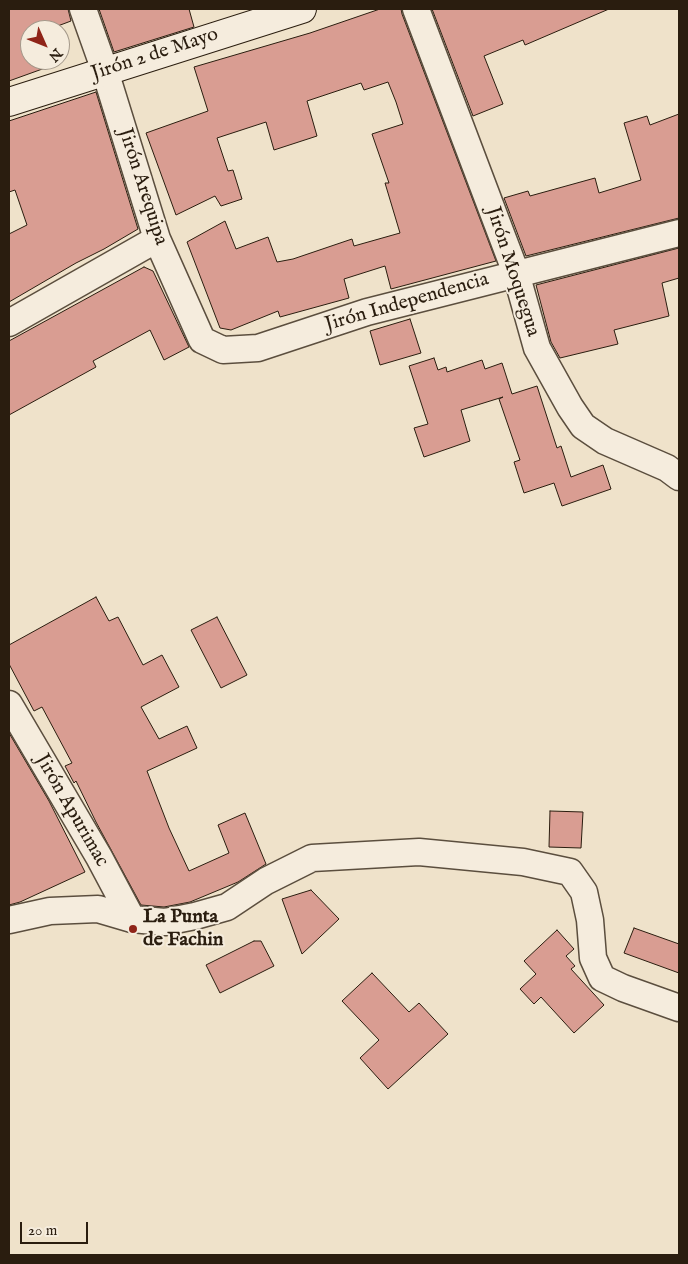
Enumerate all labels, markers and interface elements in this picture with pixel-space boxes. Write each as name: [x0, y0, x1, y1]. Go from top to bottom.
north arrow: [20, 20, 70, 70]
street label: Jirón 2 de Mayo: [89, 23, 221, 87]
text: N: [44, 44, 66, 65]
street label: Jirón Arequipa: [112, 126, 172, 248]
street label: Jirón Moquegua: [480, 204, 544, 340]
street label: Jirón Independencia: [322, 268, 492, 338]
street label: Jirón Apurimac: [29, 750, 113, 872]
place label: La Punta de Fachin: [143, 906, 223, 953]
marker: La Punta de Fachin: [127, 923, 139, 935]
scale bar: [22, 1212, 90, 1244]
text: 20 m: [28, 1221, 57, 1240]

